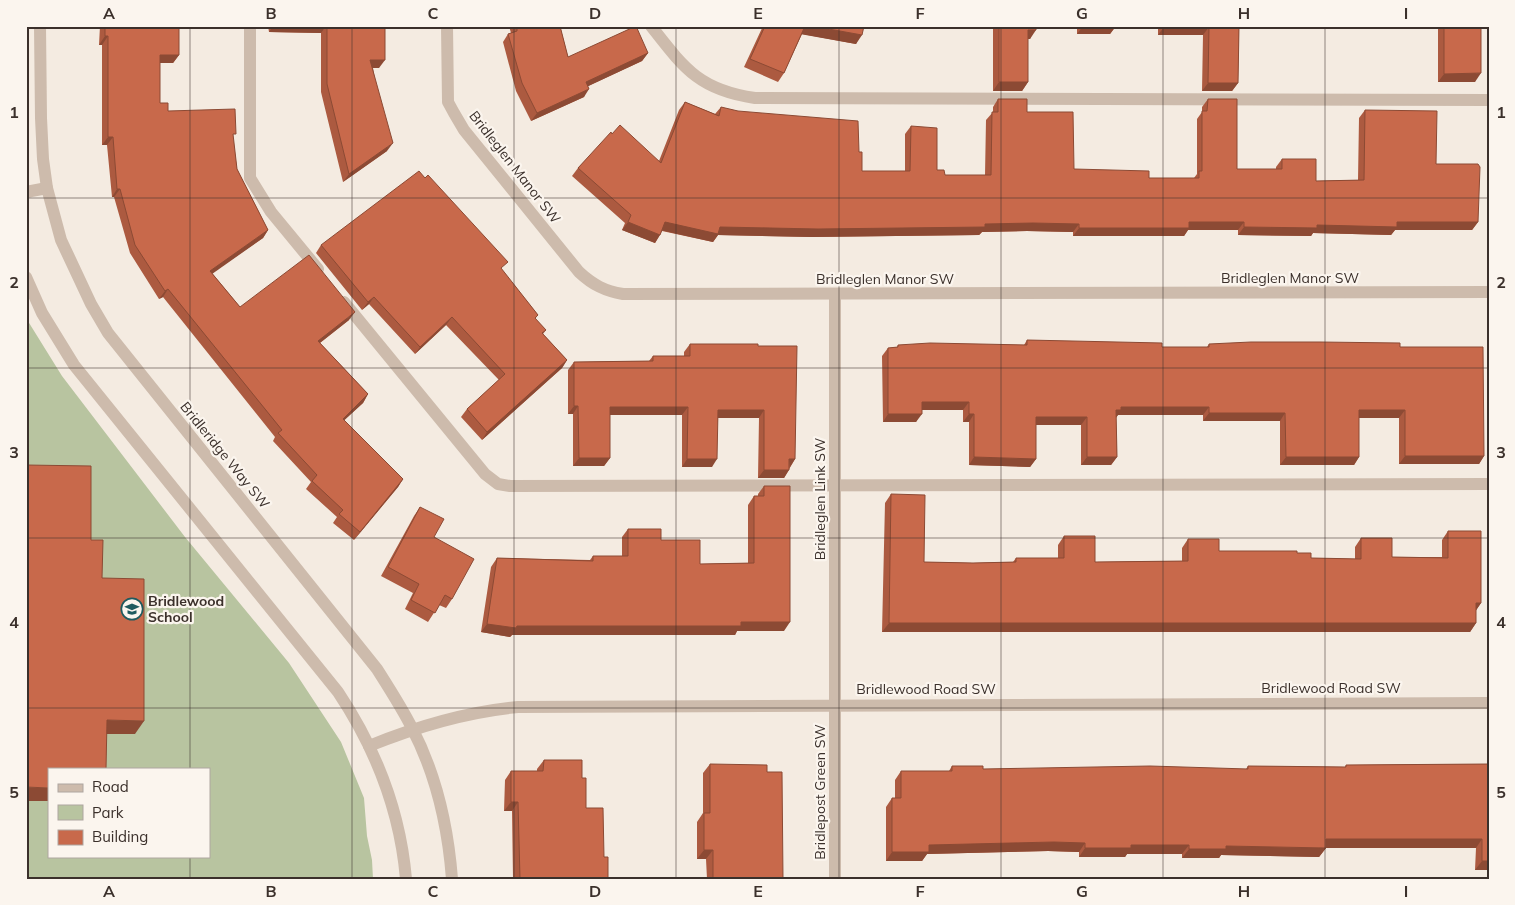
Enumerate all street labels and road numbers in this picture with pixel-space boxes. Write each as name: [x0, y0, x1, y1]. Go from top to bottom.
street label: Bridleglen Manor SW: [465, 107, 565, 227]
street label: Bridleglen Manor SW: [1221, 269, 1359, 287]
street label: Bridleglen Manor SW: [816, 270, 954, 288]
street label: Bridleridge Way SW: [176, 398, 274, 512]
street label: Bridleglen Link SW: [811, 437, 829, 560]
street label: Bridlewood Road SW: [1261, 679, 1401, 697]
street label: Bridlewood Road SW: [856, 680, 996, 698]
street label: Bridlepost Green SW: [811, 724, 829, 860]

